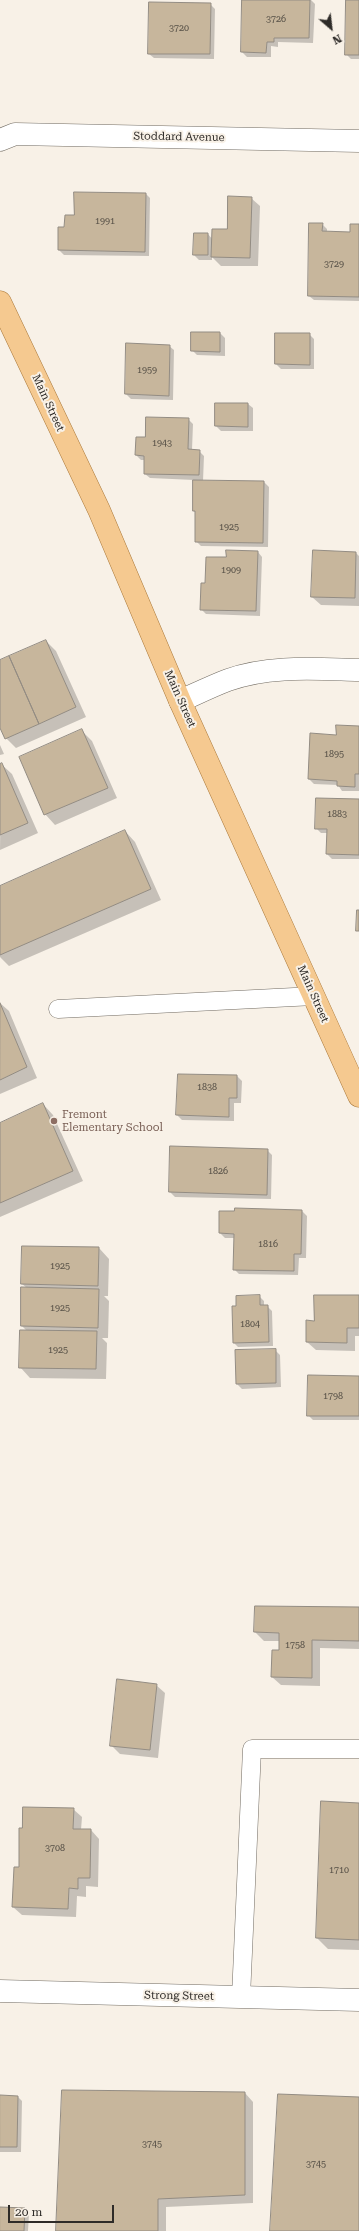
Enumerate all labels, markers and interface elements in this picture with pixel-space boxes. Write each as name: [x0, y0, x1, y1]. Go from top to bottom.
north arrow: [311, 8, 351, 48]
house number: 3726: [266, 14, 286, 24]
house number: 3720: [169, 23, 189, 33]
text: N: [330, 31, 344, 47]
street label: Stoddard Avenue: [133, 130, 225, 144]
house number: 1991: [95, 216, 115, 226]
house number: 3729: [324, 259, 344, 269]
house number: 1959: [137, 365, 157, 375]
street label: Main Street: [29, 372, 67, 434]
house number: 1943: [152, 438, 172, 448]
house number: 1925: [219, 522, 239, 532]
house number: 1909: [221, 565, 241, 575]
street label: Main Street: [162, 668, 198, 730]
house number: 1895: [324, 749, 344, 759]
house number: 1883: [327, 809, 347, 819]
street label: Main Street: [295, 963, 331, 1025]
house number: 1838: [197, 1082, 217, 1092]
place label: Fremont Elementary School: [62, 1108, 163, 1134]
marker: Fremont Elementary School: [49, 1116, 59, 1126]
house number: 1826: [208, 1166, 228, 1176]
house number: 1816: [258, 1239, 278, 1249]
house number: 1925: [50, 1261, 70, 1271]
house number: 1925: [50, 1303, 70, 1313]
house number: 1804: [240, 1319, 260, 1329]
house number: 1925: [48, 1345, 68, 1355]
house number: 1798: [323, 1391, 343, 1401]
house number: 1758: [285, 1640, 305, 1650]
house number: 3708: [45, 1843, 65, 1853]
house number: 1710: [329, 1865, 349, 1875]
street label: Strong Street: [144, 1989, 214, 2003]
house number: 3745: [142, 2139, 162, 2149]
house number: 3745: [306, 2159, 326, 2169]
scale bar: [10, 2197, 116, 2223]
text: 20 m: [15, 2205, 42, 2219]

